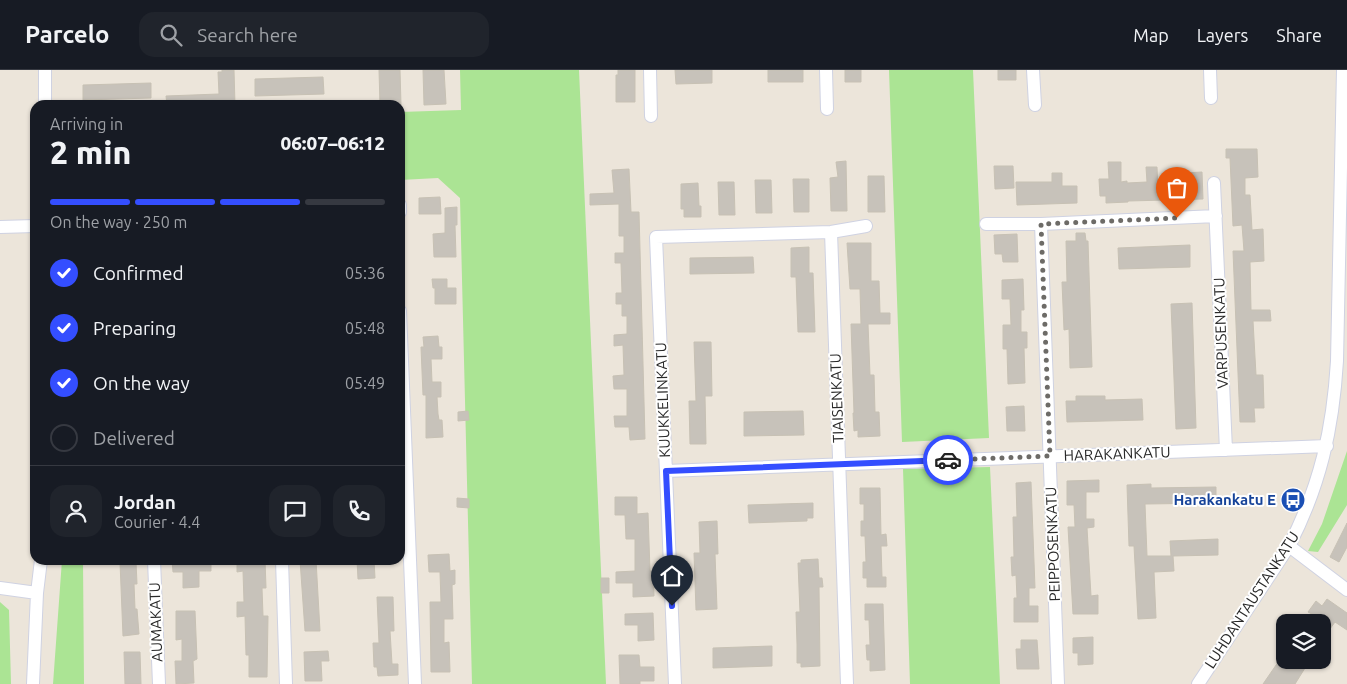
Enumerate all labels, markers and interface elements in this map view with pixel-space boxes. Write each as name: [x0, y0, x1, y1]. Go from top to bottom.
search box: [139, 12, 489, 57]
text: Parcelo: [25, 21, 109, 48]
icon: search: [157, 21, 185, 49]
text: Search here: [197, 24, 298, 46]
text: Map: [1133, 25, 1169, 45]
text: Layers: [1197, 25, 1248, 45]
text: Share: [1276, 25, 1322, 45]
text: Arriving in: [50, 115, 123, 133]
text: 06:07–06:12: [280, 132, 385, 154]
text: 2 min: [50, 134, 131, 170]
pin: [1156, 167, 1198, 218]
icon: bag: [1163, 174, 1191, 202]
text: On the way · 250 m: [50, 213, 187, 231]
icon: check: [50, 259, 78, 287]
text: Confirmed: [93, 262, 184, 284]
text: 05:36: [345, 264, 385, 282]
street label: VARPUSENKATU: [1210, 277, 1231, 389]
icon: check: [50, 314, 78, 342]
text: Preparing: [93, 317, 177, 339]
text: 05:48: [345, 319, 385, 337]
street label: KUUKKELINKATU: [652, 342, 673, 458]
street label: TIAISENKATU: [826, 353, 847, 443]
icon: check: [50, 369, 78, 397]
text: On the way: [93, 372, 190, 394]
text: 05:49: [345, 374, 385, 392]
text: Delivered: [93, 427, 175, 449]
courier: [923, 435, 973, 485]
street label: HARAKANKATU: [1063, 443, 1171, 464]
icon: car: [934, 446, 962, 474]
button: person: [50, 485, 102, 537]
button: chat: [269, 485, 321, 537]
button: phone: [333, 485, 385, 537]
street label: PEIPPOSENKATU: [1042, 486, 1063, 602]
bus stop icon: Harakankatu E: [1280, 487, 1306, 513]
text: Jordan: [114, 491, 176, 513]
place label: Harakankatu E: [1173, 491, 1276, 508]
text: Courier · 4.4: [114, 513, 200, 531]
street label: LUHDANTAUSTANKATU: [1201, 528, 1302, 671]
pin: [651, 555, 693, 606]
icon: home: [658, 562, 686, 590]
street label: AUMAKATU: [146, 582, 165, 662]
map controls: [1276, 614, 1331, 669]
button: layers: [1276, 614, 1331, 669]

